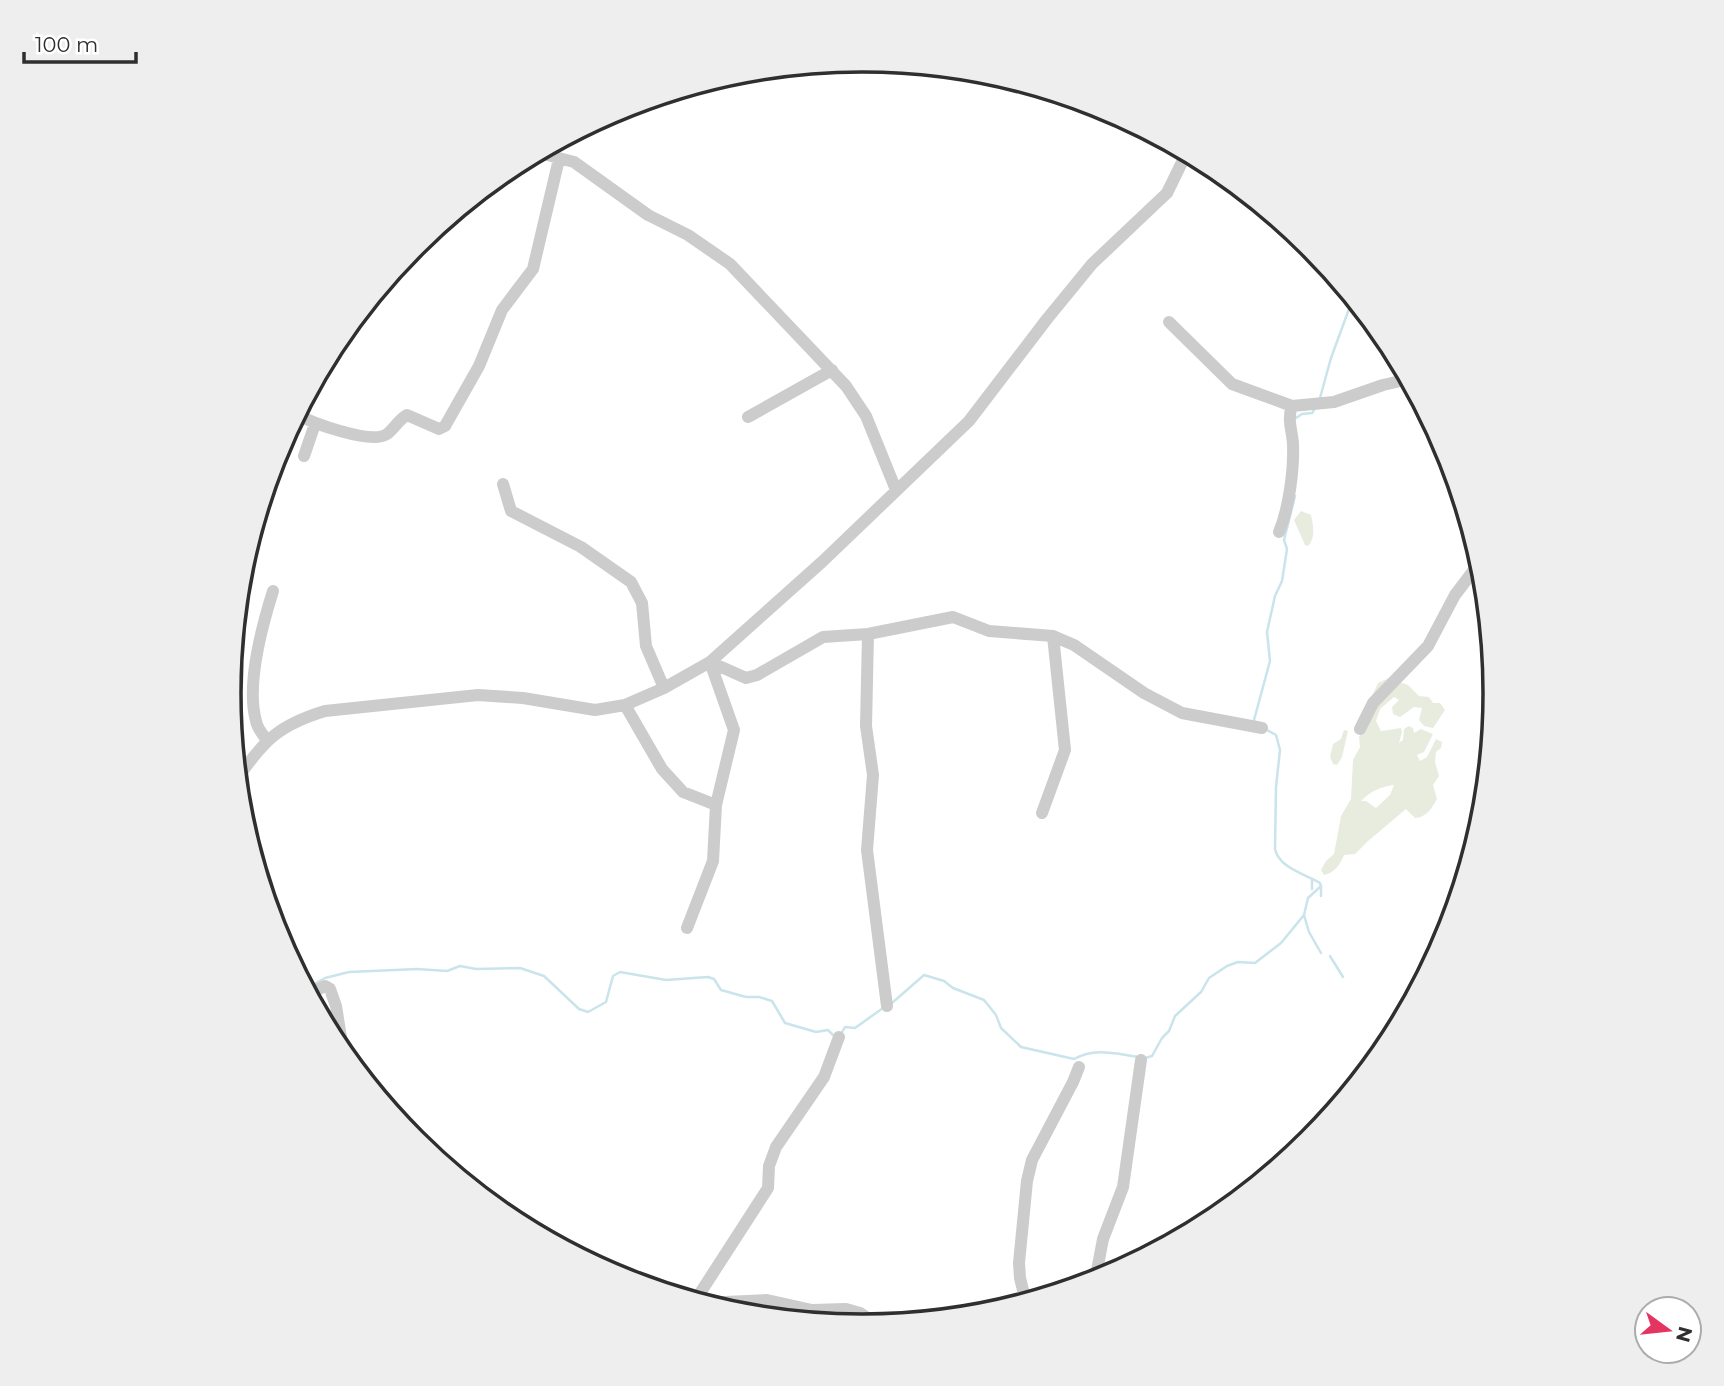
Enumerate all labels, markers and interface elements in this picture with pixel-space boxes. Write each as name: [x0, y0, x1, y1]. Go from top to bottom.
scale bar: [24, 21, 136, 65]
text: 100 m: [35, 32, 98, 57]
north arrow: [1633, 1295, 1703, 1365]
text: N: [1671, 1324, 1697, 1345]

